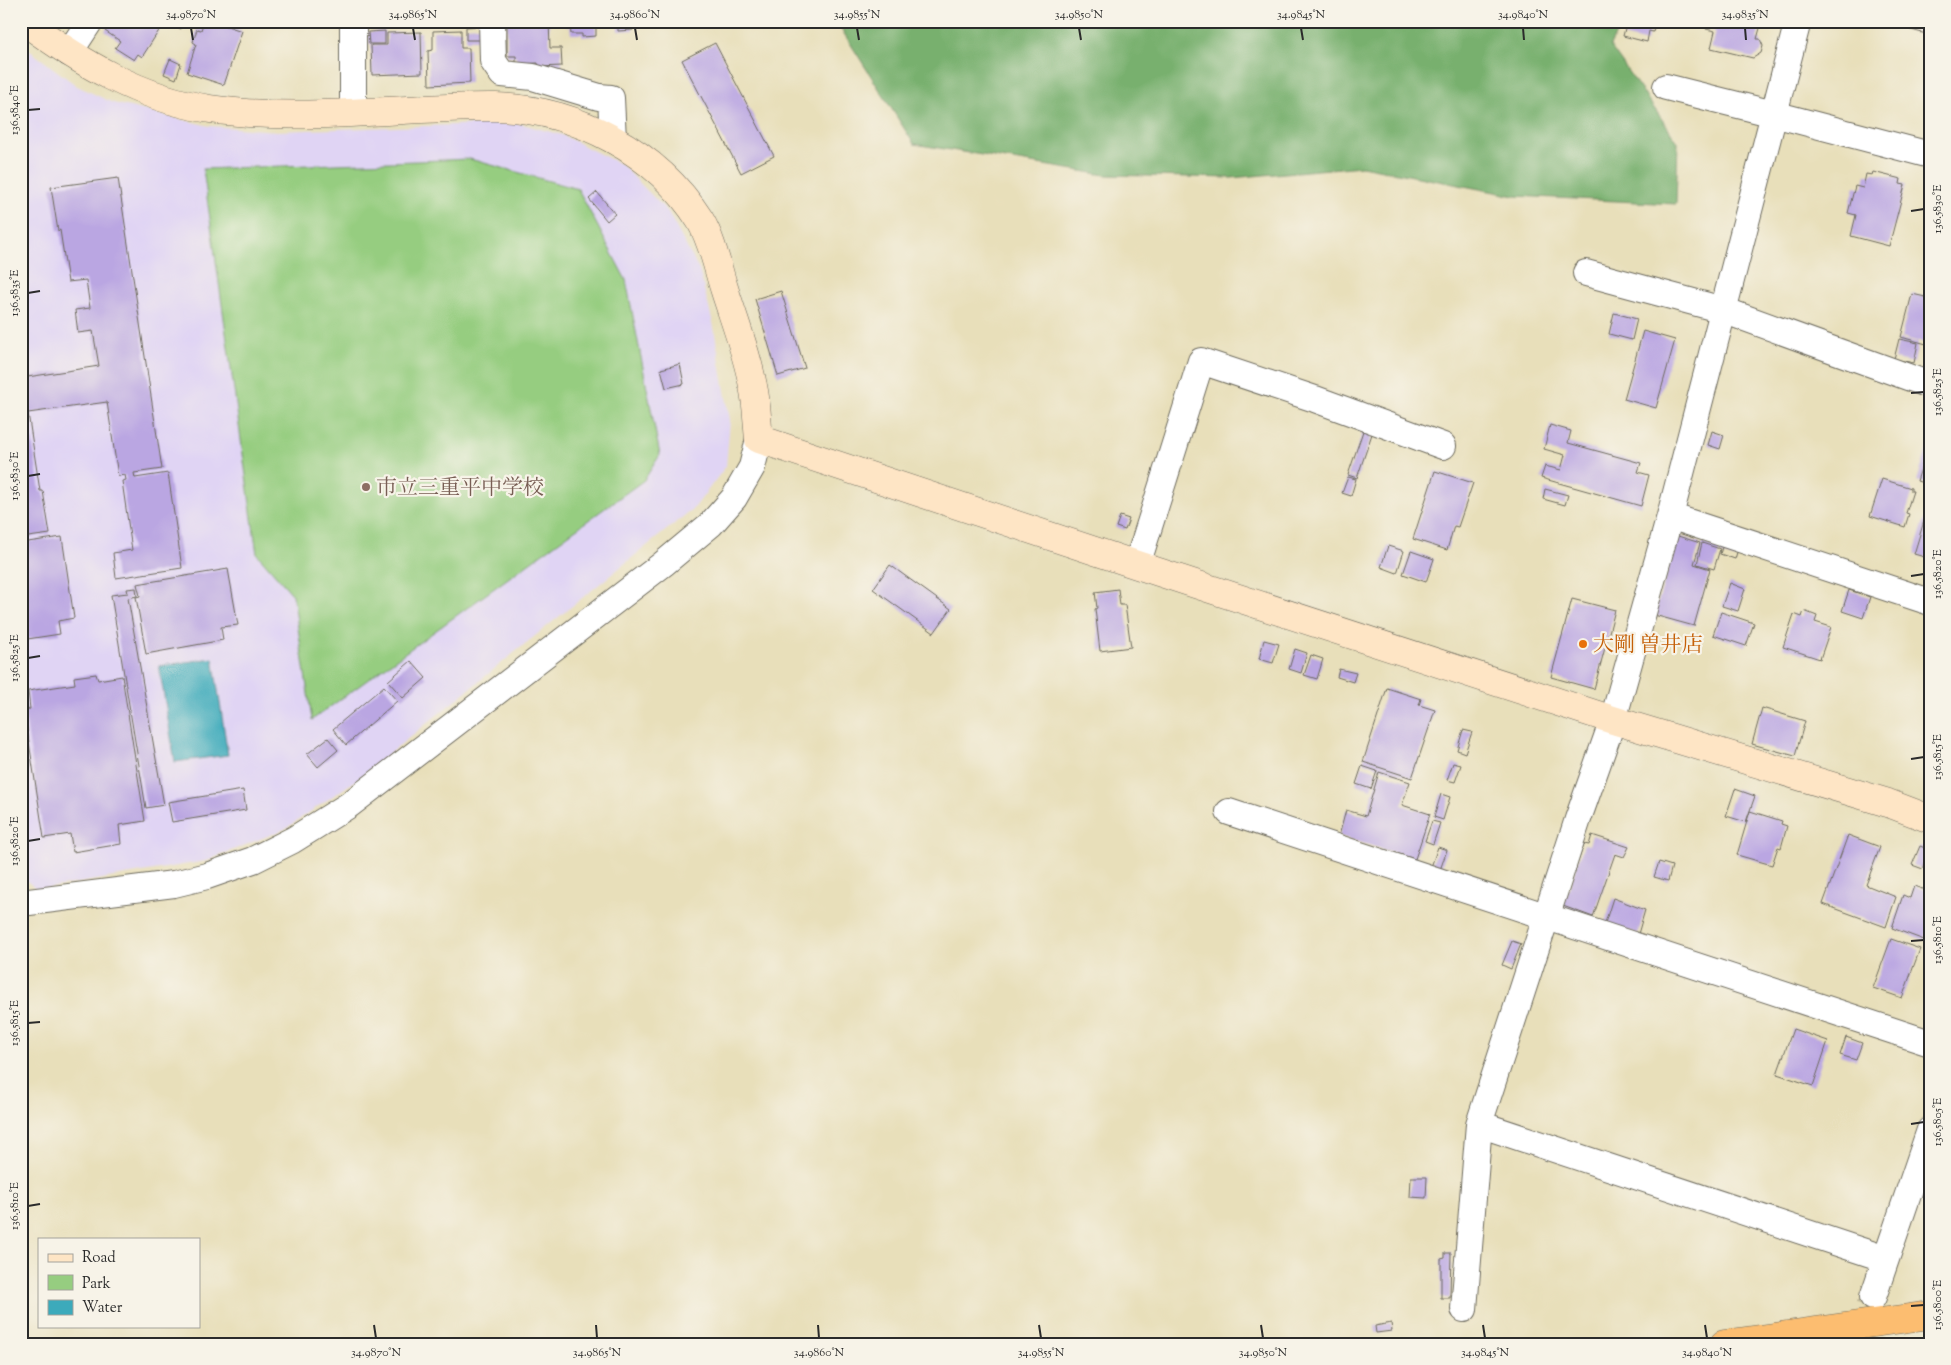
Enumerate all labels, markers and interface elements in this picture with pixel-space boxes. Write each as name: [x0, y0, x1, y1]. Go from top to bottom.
text: 34.9870°N: [166, 6, 216, 24]
text: 34.9865°N: [389, 6, 438, 24]
text: 34.9860°N: [610, 6, 661, 24]
text: 34.9855°N: [834, 6, 881, 24]
text: 34.9850°N: [1055, 6, 1104, 24]
text: 34.9845°N: [1277, 6, 1326, 24]
text: 34.9840°N: [1498, 6, 1548, 24]
text: 34.9835°N: [1721, 6, 1769, 24]
text: 136.5840°E: [6, 84, 24, 135]
text: 136.5830°E: [1929, 184, 1947, 233]
text: 136.5835°E: [6, 269, 24, 317]
text: 136.5825°E: [1929, 367, 1947, 416]
text: 136.5830°E: [6, 451, 24, 500]
place label: 市立三重平中学校: [376, 474, 544, 504]
marker: 市立三重平中学校: [360, 481, 372, 493]
text: 136.5820°E: [1929, 548, 1947, 599]
place label: 大剛 曽井店: [1593, 631, 1702, 661]
text: 136.5825°E: [6, 633, 24, 682]
marker: 大剛 曽井店: [1577, 638, 1589, 650]
text: 136.5815°E: [1929, 733, 1947, 780]
text: 136.5820°E: [6, 815, 24, 866]
text: 136.5810°E: [1929, 915, 1947, 964]
text: 136.5815°E: [6, 999, 24, 1046]
text: 136.5805°E: [1929, 1097, 1947, 1146]
text: 136.5810°E: [6, 1181, 24, 1230]
legend: [38, 1238, 200, 1328]
text: Road: [82, 1248, 116, 1269]
text: Park: [82, 1274, 111, 1295]
text: 136.5800°E: [1929, 1279, 1947, 1330]
text: Water: [82, 1298, 123, 1319]
text: 34.9870°N: [351, 1344, 401, 1362]
text: 34.9865°N: [573, 1344, 622, 1362]
text: 34.9860°N: [794, 1344, 845, 1362]
text: 34.9855°N: [1018, 1344, 1065, 1362]
text: 34.9850°N: [1239, 1344, 1288, 1362]
text: 34.9845°N: [1461, 1344, 1510, 1362]
text: 34.9840°N: [1682, 1344, 1732, 1362]

